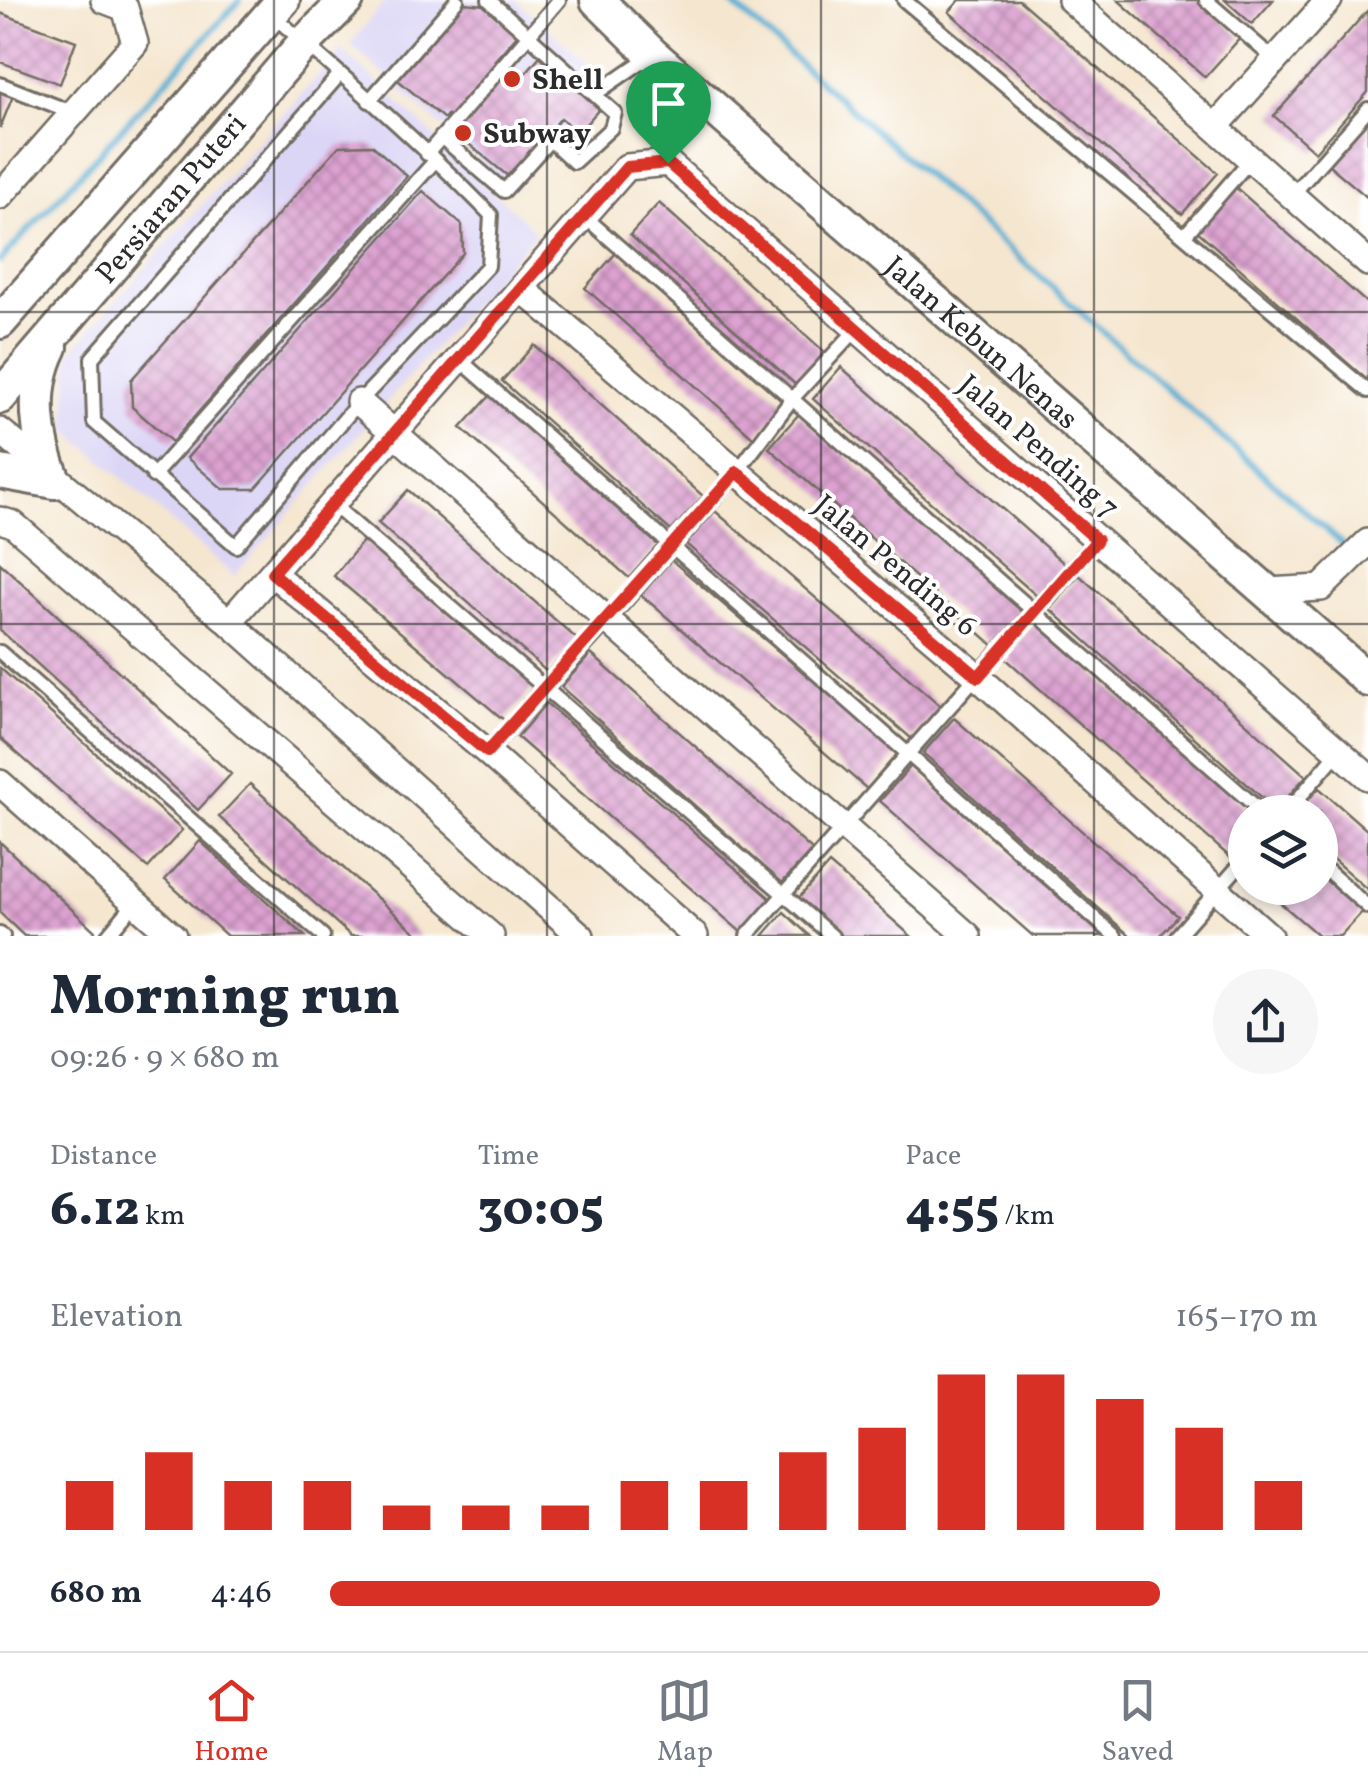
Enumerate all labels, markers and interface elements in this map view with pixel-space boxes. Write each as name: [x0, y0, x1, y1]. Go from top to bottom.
place label: Shell: [532, 60, 604, 102]
pin: [626, 61, 711, 164]
marker: Shell: [501, 68, 523, 90]
icon: arrive: [641, 76, 696, 131]
street label: Persiaran Puteri: [87, 105, 257, 294]
place label: Subway: [483, 114, 591, 156]
marker: Subway: [452, 122, 474, 144]
street label: Jalan Kebun Nenas: [874, 247, 1087, 440]
street label: Jalan Pending 7: [948, 366, 1127, 529]
street label: Jalan Pending 6: [804, 486, 986, 648]
map controls: [1228, 795, 1338, 905]
button: layers: [1228, 795, 1338, 905]
text: Morning run: [50, 961, 400, 1037]
button: share: [1213, 969, 1318, 1074]
text: 09:26 · 9 × 680 m: [50, 1037, 280, 1081]
text: Distance: [50, 1137, 157, 1176]
text: Time: [478, 1137, 539, 1176]
text: Pace: [905, 1137, 961, 1176]
text: 6.12: [50, 1176, 140, 1246]
text: 30:05: [478, 1176, 604, 1246]
text: 4:55: [905, 1176, 999, 1246]
text: km: [140, 1197, 185, 1236]
text: /km: [999, 1197, 1055, 1236]
text: Elevation: [50, 1296, 183, 1340]
text: 165–170 m: [1175, 1296, 1318, 1340]
text: 680 m: [50, 1572, 142, 1616]
text: 4:46: [210, 1572, 272, 1616]
tab: Home: [194, 1673, 268, 1772]
tab: Map: [657, 1673, 713, 1772]
tab: Saved: [1102, 1673, 1174, 1772]

